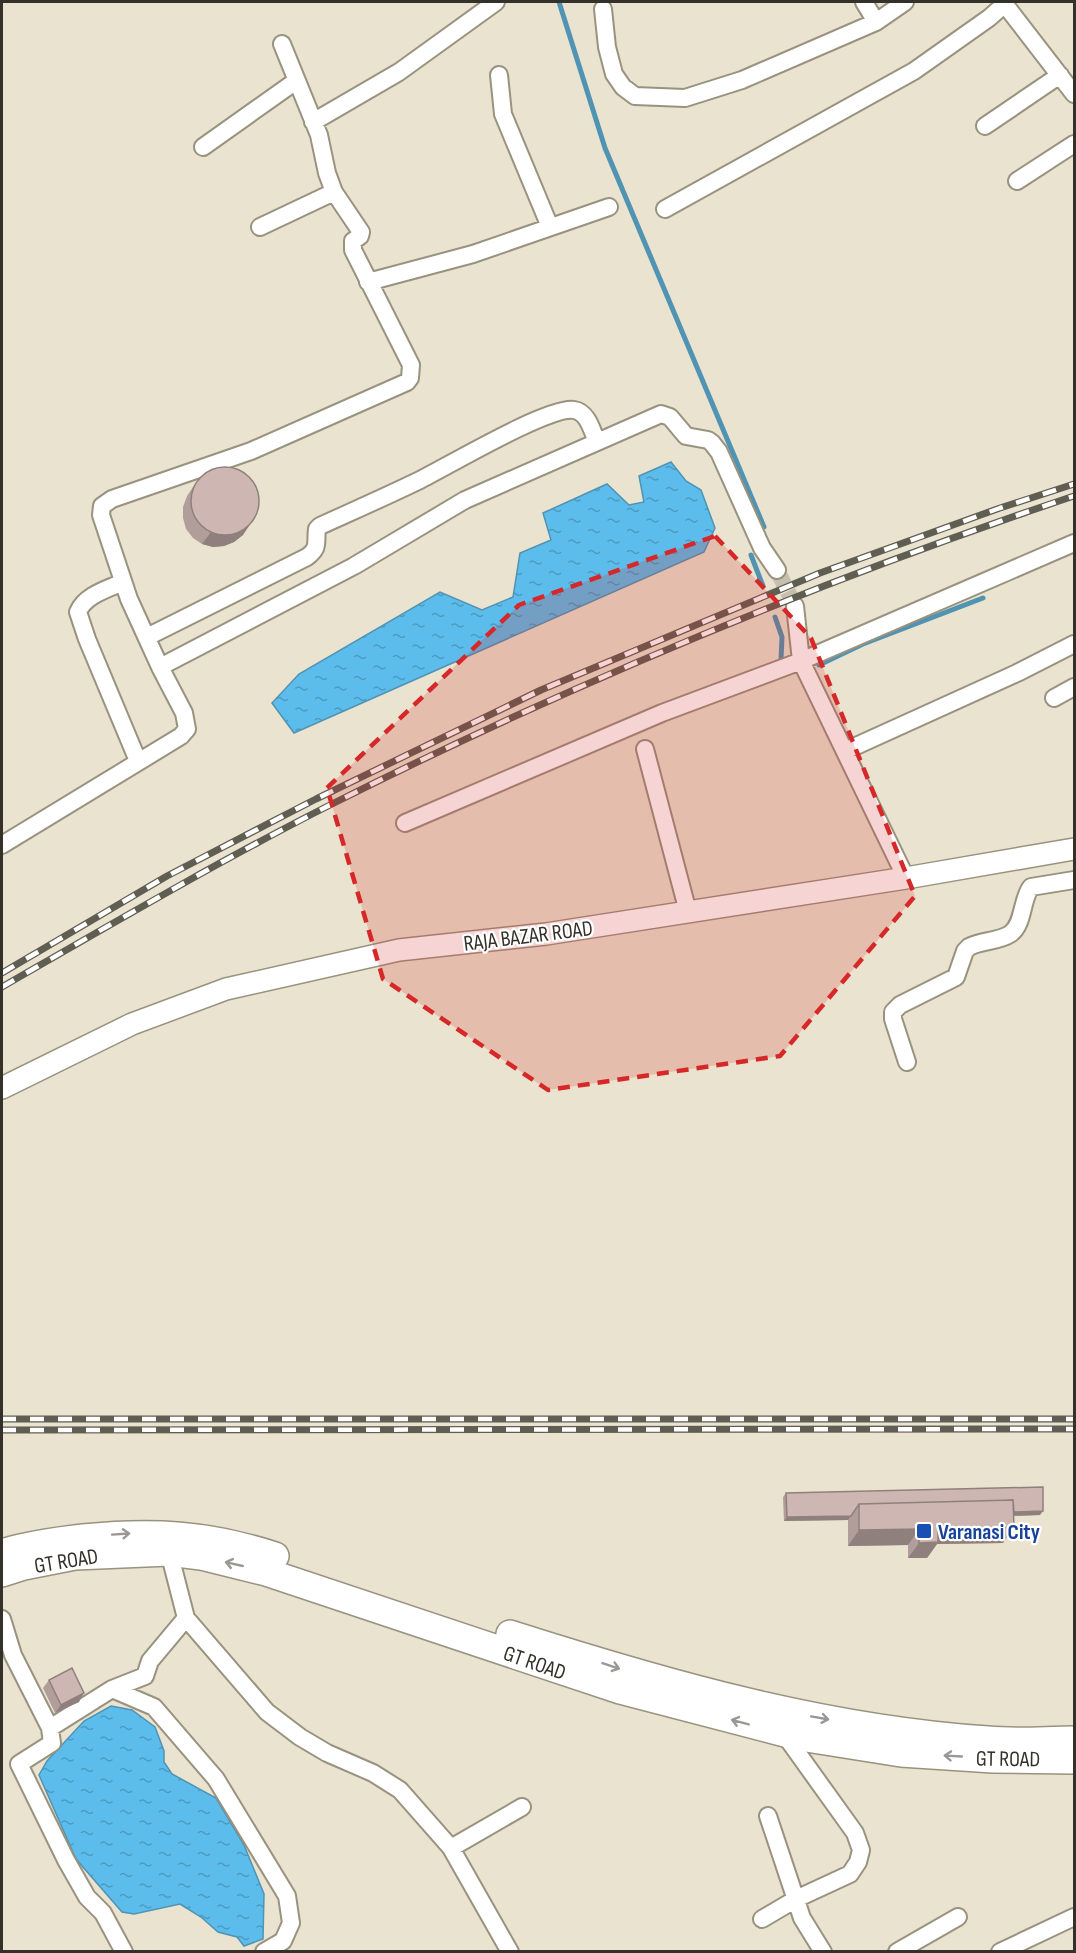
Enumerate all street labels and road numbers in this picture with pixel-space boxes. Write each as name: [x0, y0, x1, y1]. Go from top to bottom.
street label: RAJA BAZAR ROAD: [462, 915, 594, 958]
street label: GT ROAD: [32, 1543, 100, 1580]
street label: GT ROAD: [500, 1640, 569, 1687]
street label: GT ROAD: [976, 1745, 1040, 1774]

